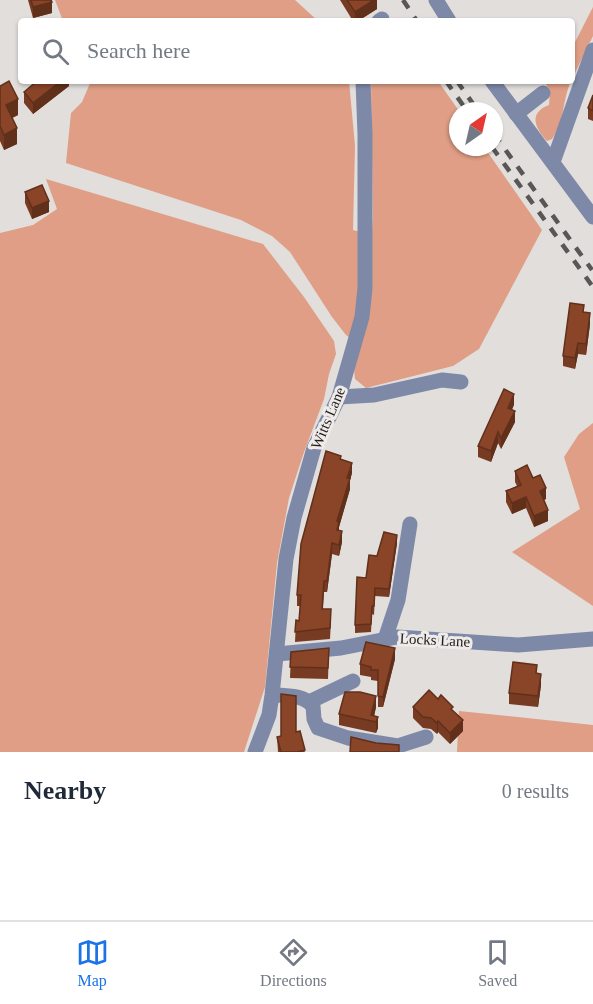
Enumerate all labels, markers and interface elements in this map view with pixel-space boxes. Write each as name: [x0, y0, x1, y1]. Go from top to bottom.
search box: [18, 18, 575, 84]
icon: search: [39, 35, 72, 68]
text: Search here: [87, 38, 190, 63]
north arrow: [449, 102, 503, 156]
street label: Witts Lane: [308, 384, 348, 451]
street label: Locks Lane: [399, 630, 471, 650]
text: Nearby: [24, 776, 106, 805]
text: 0 results: [502, 780, 569, 802]
tab: Map: [76, 936, 109, 990]
tab: Directions: [260, 936, 327, 990]
tab: Saved: [478, 936, 517, 990]

